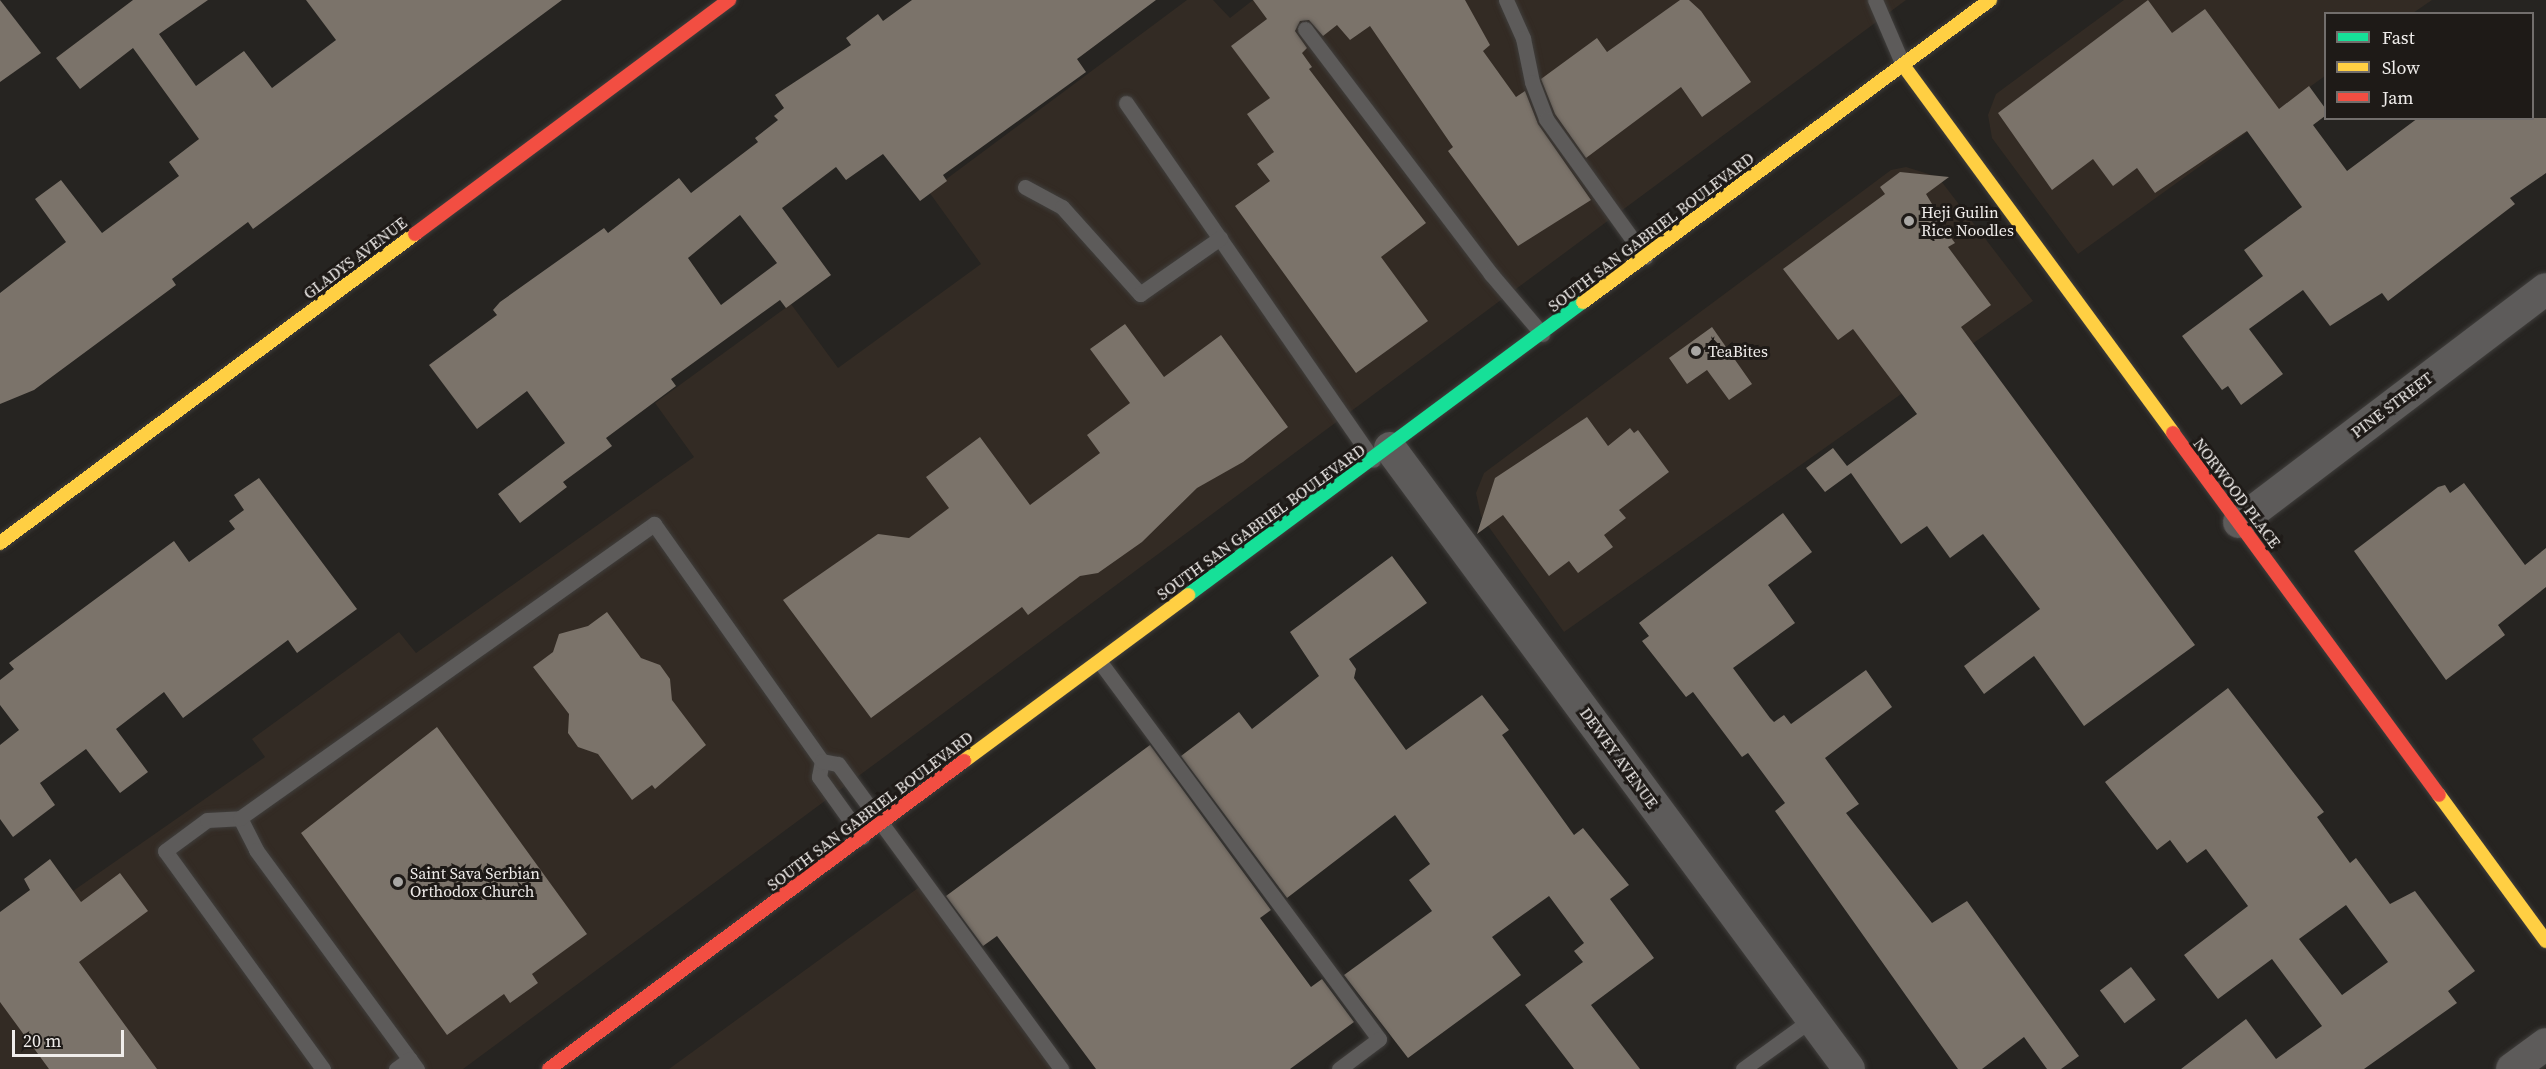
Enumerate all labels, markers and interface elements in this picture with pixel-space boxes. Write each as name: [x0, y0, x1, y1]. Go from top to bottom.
legend: [2324, 12, 2534, 120]
text: Fast: [2382, 25, 2415, 50]
text: Slow: [2382, 55, 2420, 80]
text: Jam: [2382, 85, 2414, 110]
street label: SOUTH SAN GABRIEL BOULEVARD: [1544, 148, 1758, 316]
place label: Heji Guilin Rice Noodles: [1921, 202, 2014, 240]
street label: GLADYS AVENUE: [300, 213, 410, 303]
marker: Heji Guilin Rice Noodles: [1902, 214, 1916, 228]
place label: TeaBites: [1708, 341, 1768, 361]
marker: TeaBites: [1689, 344, 1703, 358]
street label: PINE STREET: [2347, 368, 2437, 442]
street label: NORWOOD PLACE: [2189, 434, 2285, 552]
street label: SOUTH SAN GABRIEL BOULEVARD: [1153, 440, 1369, 604]
street label: DEWEY AVENUE: [1576, 704, 1662, 812]
street label: SOUTH SAN GABRIEL BOULEVARD: [763, 727, 977, 895]
place label: Saint Sava Serbian Orthodox Church: [410, 863, 540, 901]
marker: Saint Sava Serbian Orthodox Church: [391, 875, 405, 889]
scale bar: [15, 1018, 128, 1056]
text: 20 m: [23, 1028, 61, 1053]

